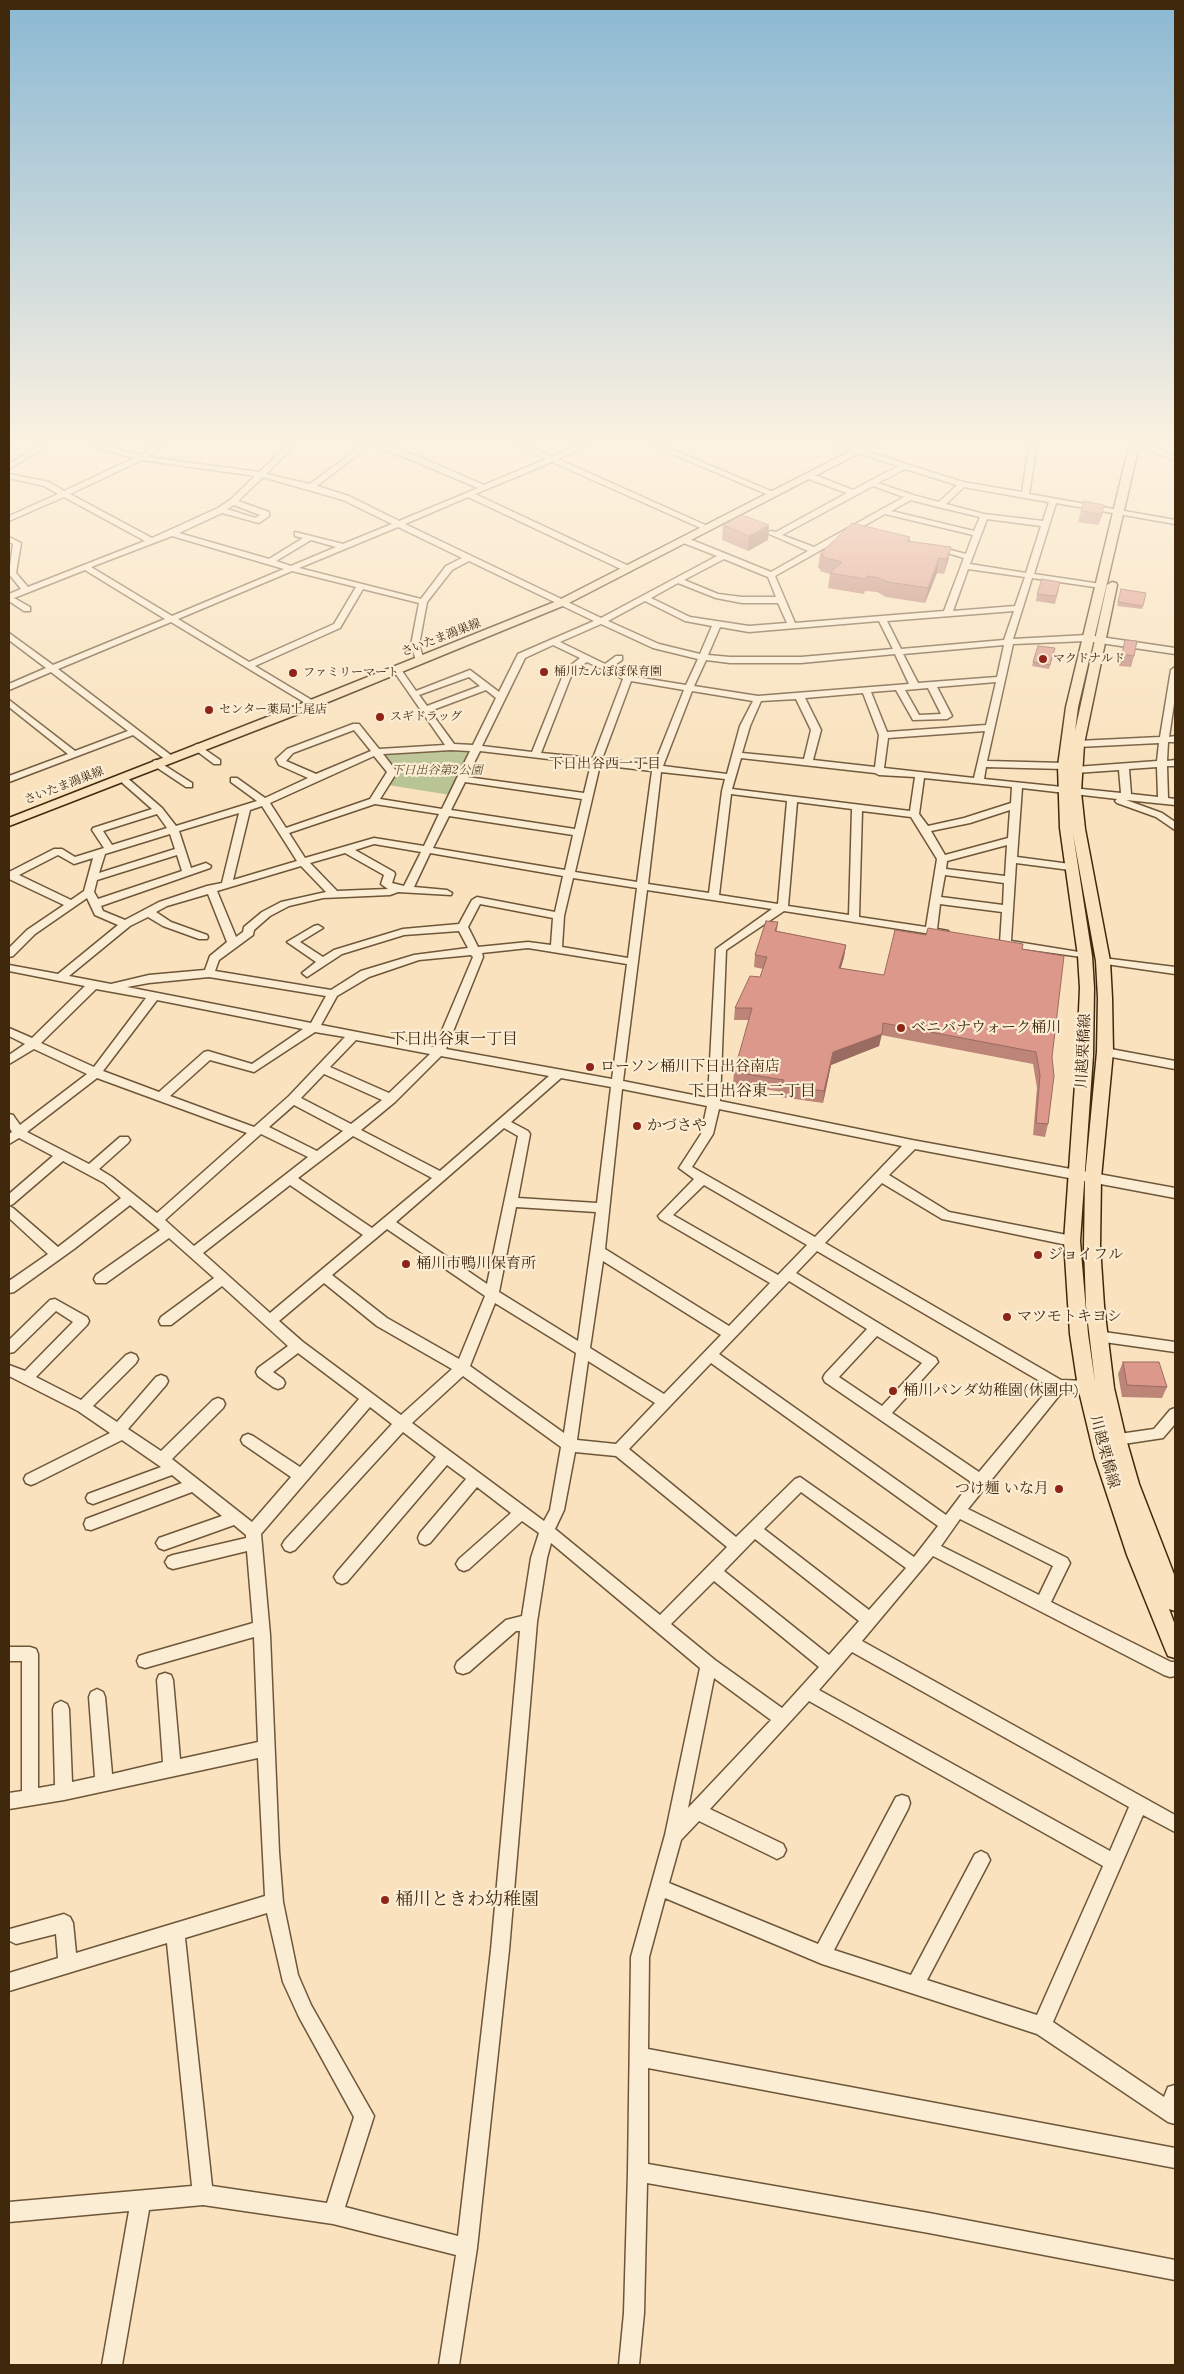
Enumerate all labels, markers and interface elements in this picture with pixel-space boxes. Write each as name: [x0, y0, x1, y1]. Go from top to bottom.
street label: さいたま鴻巣線: [399, 616, 483, 660]
place label: マクドナルド: [1053, 652, 1125, 666]
marker: マクドナルド: [1037, 653, 1049, 665]
place label: 桶川たんぽぽ保育園: [554, 665, 662, 679]
place label: ファミリーマート: [303, 666, 399, 680]
marker: 桶川たんぽぽ保育園: [538, 666, 550, 678]
marker: ファミリーマート: [287, 667, 299, 679]
place label: センター薬局上尾店: [219, 703, 327, 717]
marker: センター薬局上尾店: [203, 704, 215, 716]
place label: スギドラッグ: [390, 710, 462, 724]
marker: スギドラッグ: [374, 711, 386, 723]
district label: 下日出谷西一丁目: [549, 756, 661, 772]
street label: さいたま鴻巣線: [22, 764, 106, 808]
park label: 下日出谷第2公園: [392, 764, 482, 778]
street label: 川越栗橋線: [1073, 1013, 1095, 1089]
place label: ベニバナウォーク桶川: [911, 1019, 1061, 1037]
marker: ベニバナウォーク桶川: [895, 1022, 907, 1034]
district label: 下日出谷東一丁目: [390, 1030, 518, 1050]
place label: ローソン桶川下日出谷南店: [600, 1058, 780, 1076]
marker: ローソン桶川下日出谷南店: [584, 1061, 596, 1073]
district label: 下日出谷東二丁目: [688, 1082, 816, 1102]
place label: かづさや: [647, 1117, 707, 1135]
marker: かづさや: [631, 1120, 643, 1132]
place label: ジョイフル: [1048, 1246, 1123, 1264]
marker: ジョイフル: [1032, 1249, 1044, 1261]
place label: 桶川市鴨川保育所: [416, 1255, 536, 1273]
marker: 桶川市鴨川保育所: [400, 1258, 412, 1270]
place label: マツモトキヨシ: [1017, 1308, 1122, 1326]
marker: マツモトキヨシ: [1001, 1311, 1013, 1323]
place label: 桶川パンダ幼稚園(休園中): [903, 1382, 1079, 1400]
marker: 桶川パンダ幼稚園(休園中): [887, 1385, 899, 1397]
street label: 川越栗橋線: [1086, 1413, 1122, 1491]
place label: つけ麺 いな月: [955, 1480, 1049, 1498]
marker: つけ麺 いな月: [1053, 1483, 1065, 1495]
place label: 桶川ときわ幼稚園: [395, 1889, 539, 1911]
marker: 桶川ときわ幼稚園: [379, 1894, 391, 1906]

